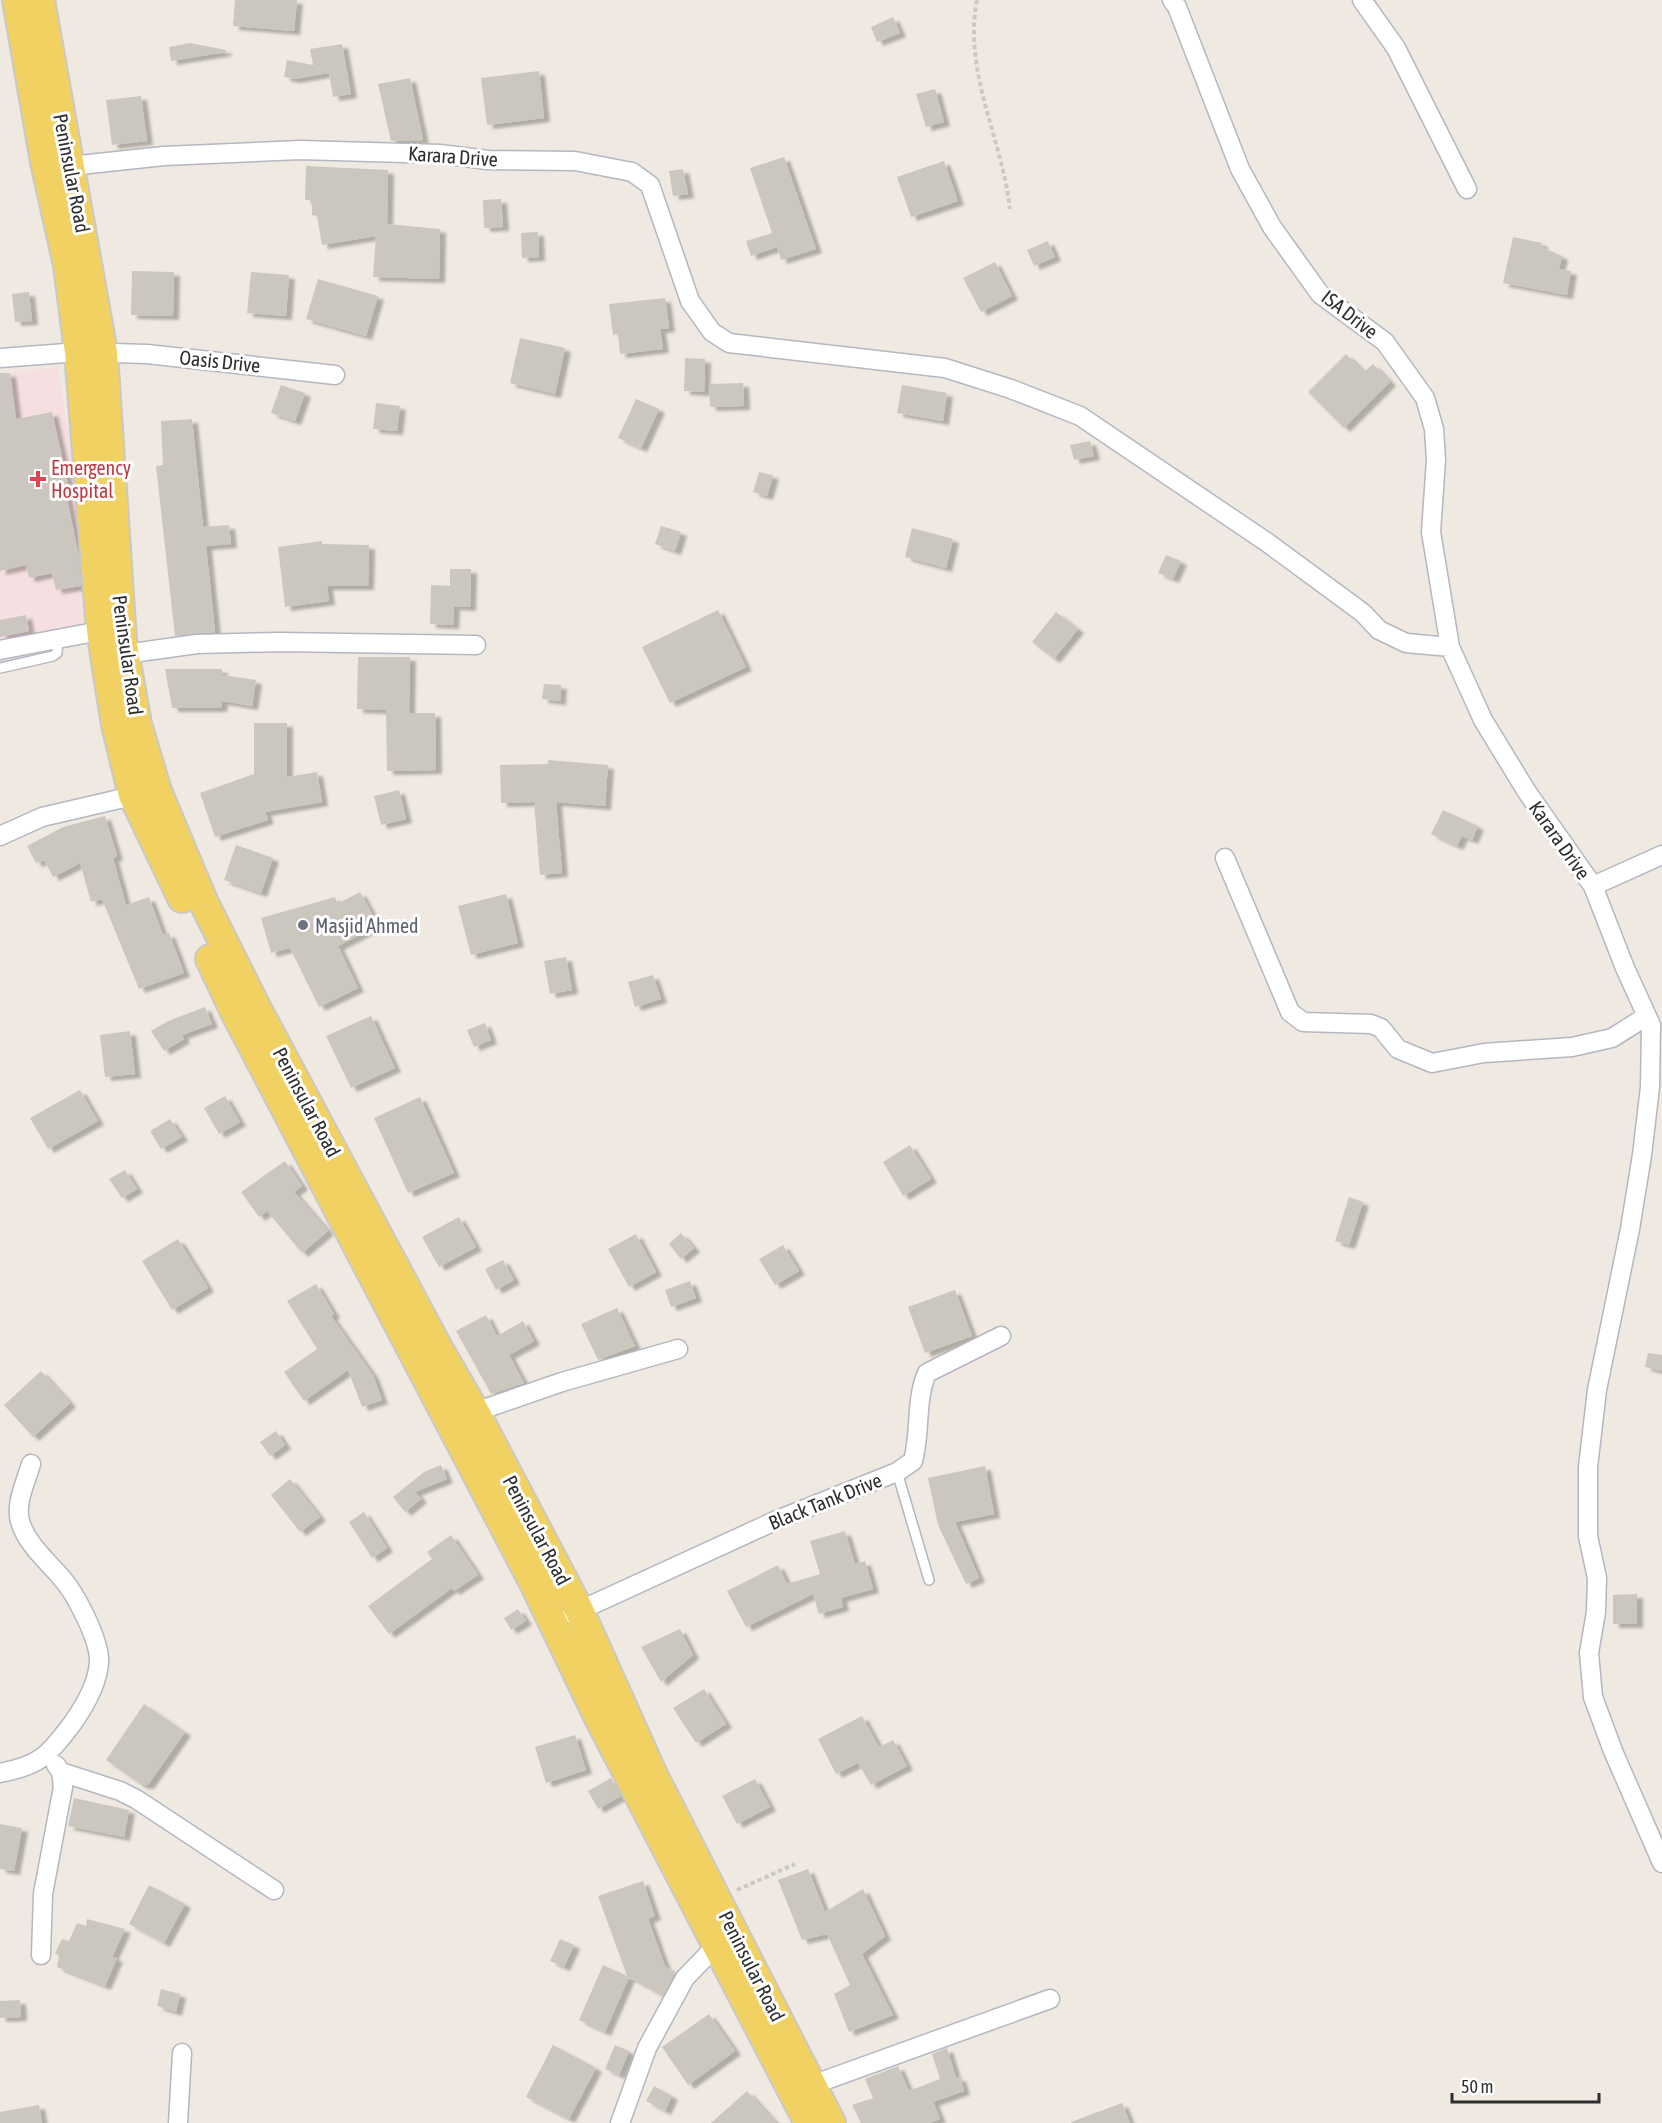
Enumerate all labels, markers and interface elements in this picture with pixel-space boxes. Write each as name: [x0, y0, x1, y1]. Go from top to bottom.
street label: Peninsular Road: [49, 112, 95, 234]
street label: Karara Drive: [407, 141, 499, 171]
street label: ISA Drive: [1317, 285, 1383, 343]
street label: Oasis Drive: [178, 345, 262, 377]
place label: Emergency Hospital: [51, 456, 131, 502]
marker: Emergency Hospital: [29, 470, 47, 488]
street label: Peninsular Road: [108, 594, 148, 716]
street label: Karara Drive: [1525, 797, 1595, 883]
place label: Masjid Ahmed: [315, 914, 419, 937]
marker: Masjid Ahmed: [296, 918, 310, 932]
street label: Peninsular Road: [268, 1043, 346, 1161]
street label: Black Tank Drive: [765, 1468, 885, 1534]
street label: Peninsular Road: [498, 1471, 576, 1589]
street label: Peninsular Road: [714, 1907, 790, 2025]
scale bar: [1452, 2066, 1599, 2104]
text: 50 m: [1461, 2076, 1493, 2097]

